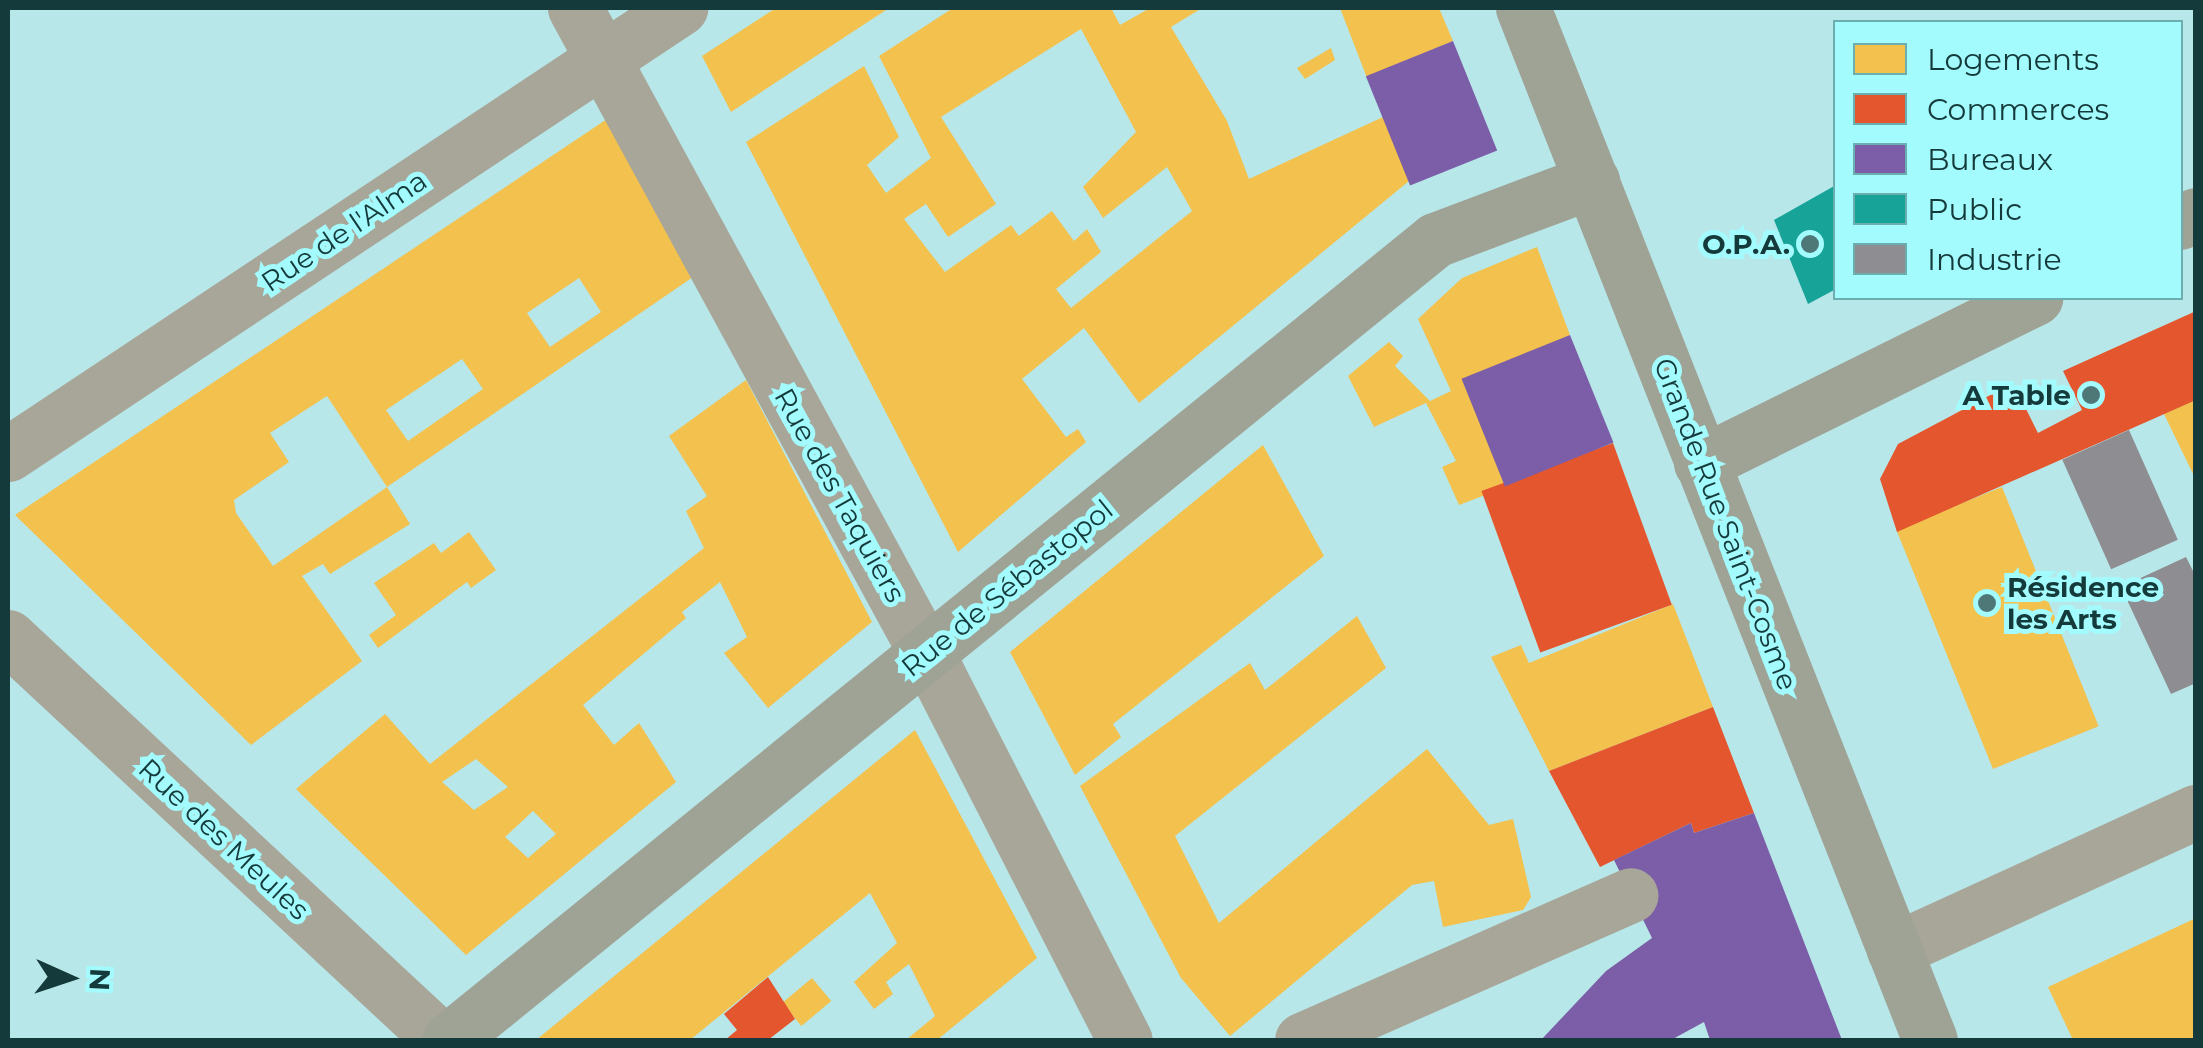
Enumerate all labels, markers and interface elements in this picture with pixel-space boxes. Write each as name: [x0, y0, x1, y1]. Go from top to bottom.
legend: [1833, 20, 2183, 300]
text: Logements: [1927, 41, 2099, 78]
text: Commerces: [1927, 91, 2109, 128]
text: Bureaux: [1927, 141, 2053, 178]
street label: Rue de l'Alma: [255, 163, 433, 299]
text: Public: [1927, 191, 2022, 228]
place label: O.P.A.: [1702, 227, 1790, 261]
marker: O.P.A.: [1799, 233, 1821, 255]
text: Industrie: [1927, 241, 2062, 278]
street label: Grande Rue Saint-Cosme: [1647, 353, 1805, 695]
place label: A Table: [1962, 378, 2071, 412]
street label: Rue des Taquiers: [767, 382, 913, 608]
marker: A Table: [2080, 384, 2102, 406]
street label: Rue de Sébastopol: [895, 492, 1119, 684]
place label: Résidence les Arts: [2007, 570, 2159, 636]
marker: Résidence les Arts: [1976, 592, 1998, 614]
street label: Rue des Meules: [132, 751, 316, 927]
north arrow: [20, 928, 120, 1028]
text: N: [82, 967, 118, 992]

